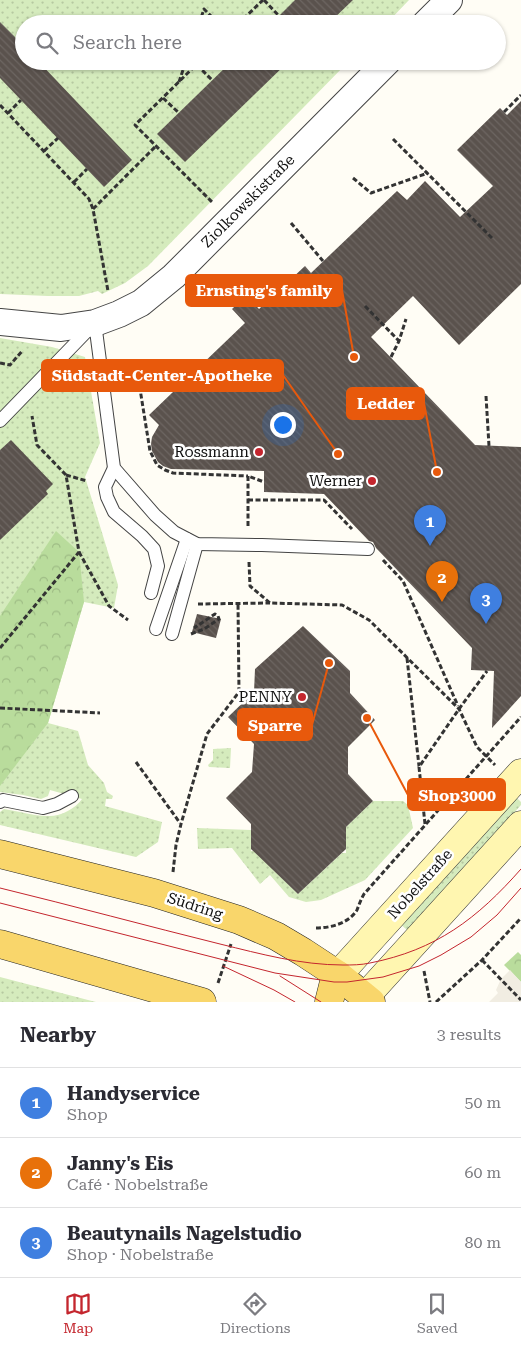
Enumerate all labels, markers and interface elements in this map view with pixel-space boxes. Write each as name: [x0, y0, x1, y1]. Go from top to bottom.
search box: [15, 15, 506, 70]
icon: search: [33, 29, 61, 57]
text: Search here: [73, 31, 182, 54]
street label: Ziolkowskistraße: [198, 151, 298, 251]
callout: Ernsting's family: [186, 275, 342, 306]
text: Ernsting's family: [196, 281, 333, 300]
callout: Südstadt-Center-Apotheke: [42, 360, 283, 391]
text: Südstadt-Center-Apotheke: [52, 366, 272, 385]
callout: Ledder: [347, 388, 424, 419]
text: Ledder: [357, 394, 415, 413]
your location: [270, 412, 296, 438]
place label: Rossmann: [174, 443, 249, 461]
marker: Rossmann: [253, 446, 265, 458]
place label: Werner: [309, 472, 362, 490]
marker: Werner: [366, 475, 378, 487]
pin: 1: [414, 505, 446, 546]
pin: 2: [426, 561, 458, 602]
pin: 3: [470, 583, 502, 624]
place label: PENNY: [239, 688, 293, 706]
marker: PENNY: [296, 691, 308, 703]
callout: Sparre: [238, 709, 312, 740]
text: Sparre: [248, 716, 302, 735]
callout: Shop3000: [408, 779, 505, 810]
text: Shop3000: [418, 786, 496, 805]
street label: Nobelstraße: [384, 845, 456, 923]
street label: Südring: [165, 889, 226, 924]
text: Nearby: [20, 1023, 96, 1047]
text: 3 results: [437, 1025, 501, 1044]
text: Handyservice: [67, 1082, 200, 1105]
text: 1: [32, 1093, 40, 1112]
text: 50 m: [464, 1093, 501, 1112]
text: Shop: [67, 1105, 108, 1124]
text: Janny's Eis: [67, 1152, 173, 1175]
text: 2: [32, 1163, 40, 1182]
text: 60 m: [464, 1163, 501, 1182]
text: Café · Nobelstraße: [67, 1175, 208, 1194]
text: Beautynails Nagelstudio: [67, 1222, 302, 1245]
text: 3: [32, 1233, 40, 1252]
text: 80 m: [464, 1233, 501, 1252]
text: Shop · Nobelstraße: [67, 1245, 214, 1264]
tab: Map: [63, 1290, 93, 1336]
tab: Directions: [220, 1290, 290, 1336]
tab: Saved: [417, 1290, 458, 1336]

